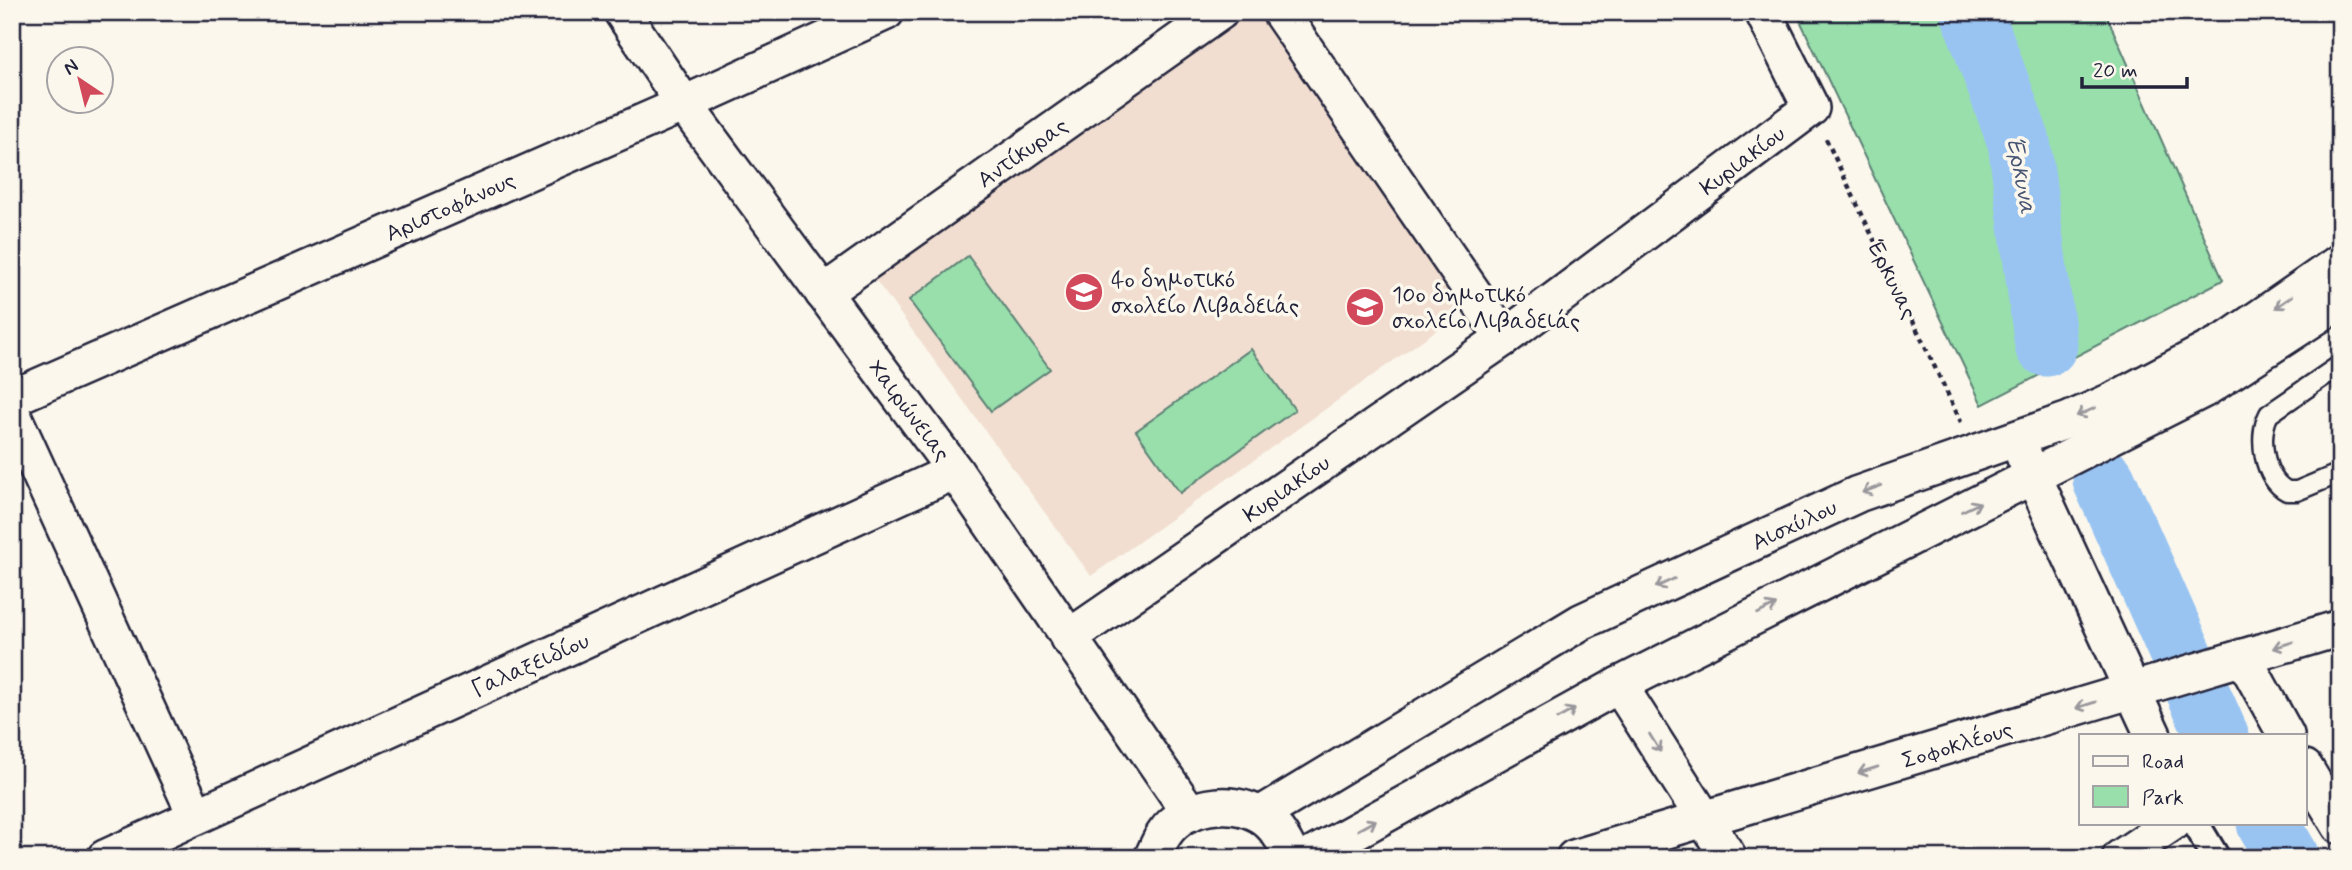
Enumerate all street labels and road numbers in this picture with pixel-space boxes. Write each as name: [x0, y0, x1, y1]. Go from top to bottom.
street label: Αντίκυρας: [972, 111, 1074, 196]
street label: Κυριακίου: [1694, 120, 1792, 204]
street label: Αριστοφάνους: [381, 166, 520, 250]
street label: Έρκυνας: [1859, 235, 1923, 325]
street label: Χαιρώνειας: [860, 354, 956, 468]
street label: Κυριακίου: [1238, 449, 1337, 531]
street label: Αισχύλου: [1747, 493, 1842, 559]
street label: Γαλαξειδίου: [467, 627, 594, 705]
street label: Σοφοκλέους: [1898, 713, 2017, 777]

